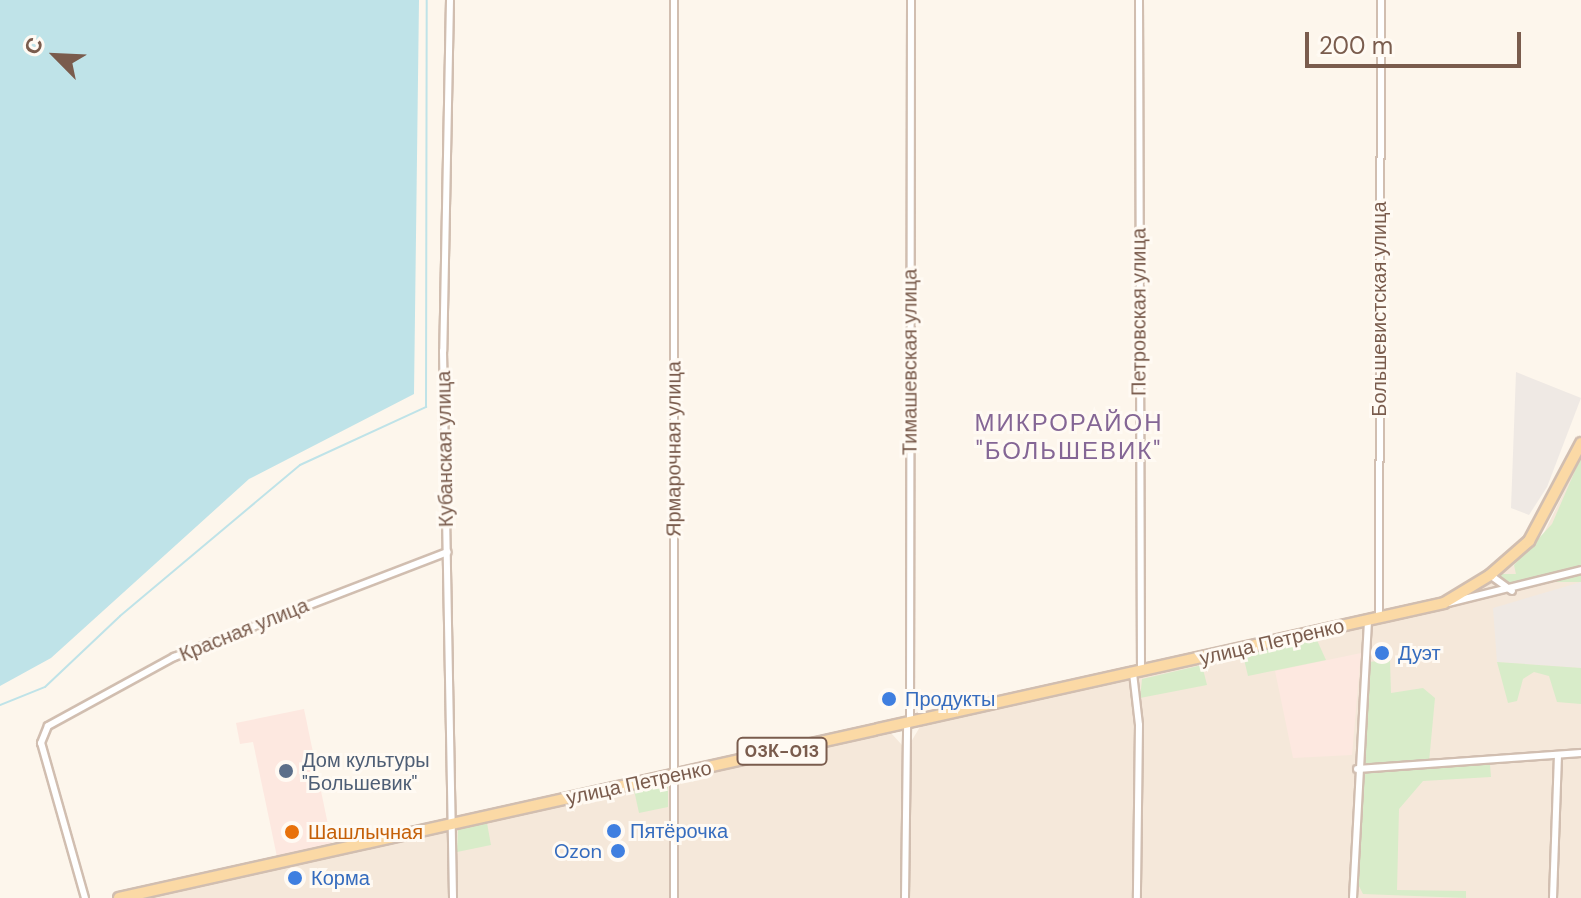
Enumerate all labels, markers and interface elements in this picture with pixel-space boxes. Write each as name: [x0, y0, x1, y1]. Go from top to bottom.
north arrow: [16, 16, 96, 96]
scale bar: [1309, 16, 1525, 66]
text: 200 m: [1319, 30, 1393, 61]
text: С: [17, 33, 50, 59]
street label: Большевистская улица: [1367, 201, 1391, 417]
street label: Петровская улица: [1127, 228, 1151, 396]
street label: Тимашевская улица: [898, 269, 922, 455]
street label: Ярмарочная улица: [662, 361, 686, 537]
street label: Кубанская улица: [432, 371, 458, 527]
district label: МИКРОРАЙОН "БОЛЬШЕВИК": [974, 409, 1164, 465]
street label: Красная улица: [176, 593, 312, 667]
street label: улица Петренко: [1197, 614, 1347, 670]
place label: Дуэт: [1398, 641, 1441, 665]
marker: Дуэт: [1373, 644, 1391, 662]
place label: Продукты: [905, 687, 995, 711]
marker: Продукты: [880, 690, 898, 708]
road number: 03К-013: [736, 737, 828, 765]
place label: Дом культуры "Большевик": [302, 748, 430, 795]
street label: улица Петренко: [564, 756, 714, 810]
marker: Дом культуры "Большевик": [277, 762, 295, 780]
place label: Пятёрочка: [630, 819, 728, 843]
place label: Шашлычная: [308, 820, 423, 844]
marker: Пятёрочка: [605, 822, 623, 840]
marker: Шашлычная: [283, 823, 301, 841]
place label: Ozon: [554, 839, 602, 863]
marker: Ozon: [609, 842, 627, 860]
place label: Корма: [311, 866, 370, 890]
marker: Корма: [286, 869, 304, 887]

